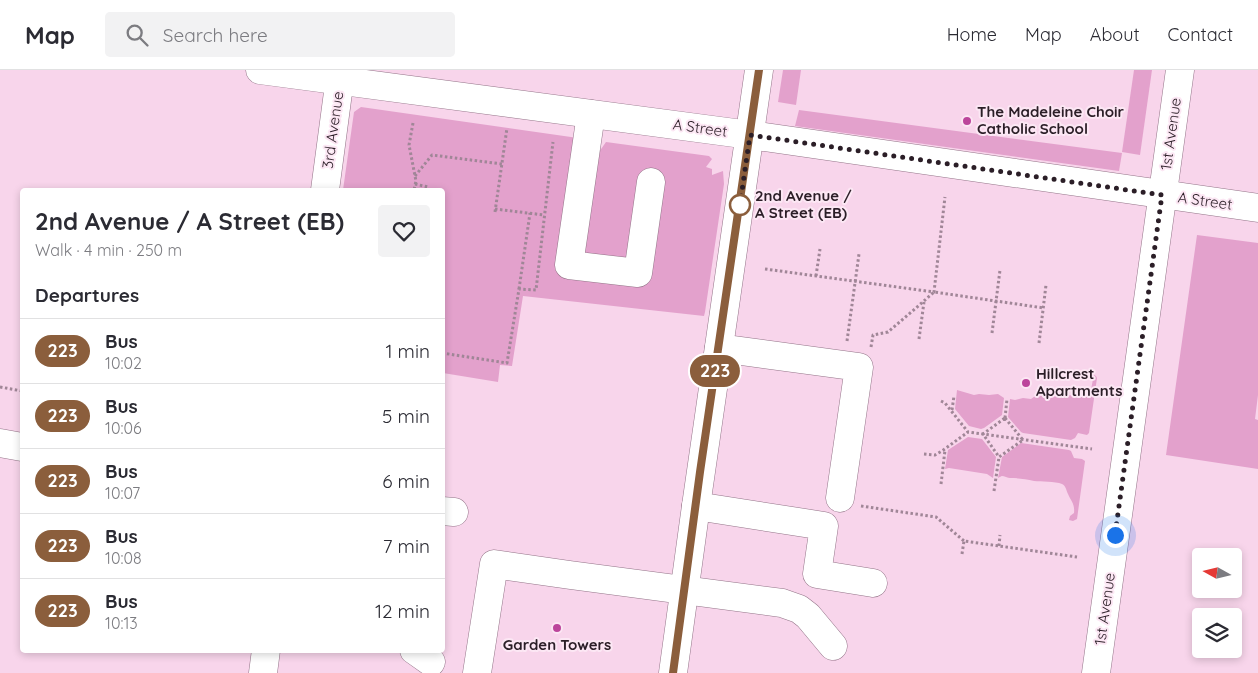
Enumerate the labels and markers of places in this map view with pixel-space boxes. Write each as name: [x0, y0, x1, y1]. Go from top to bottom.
place label: The Madeleine Choir Catholic School: [977, 102, 1125, 138]
marker: The Madeleine Choir Catholic School: [961, 115, 973, 127]
place label: 2nd Avenue / A Street (EB): [755, 186, 852, 222]
marker: 2nd Avenue / A Street (EB): [729, 194, 751, 216]
place label: Hillcrest Apartments: [1036, 364, 1122, 400]
marker: Hillcrest Apartments: [1020, 377, 1032, 389]
marker: Garden Towers: [551, 622, 563, 634]
place label: Garden Towers: [503, 635, 611, 654]

